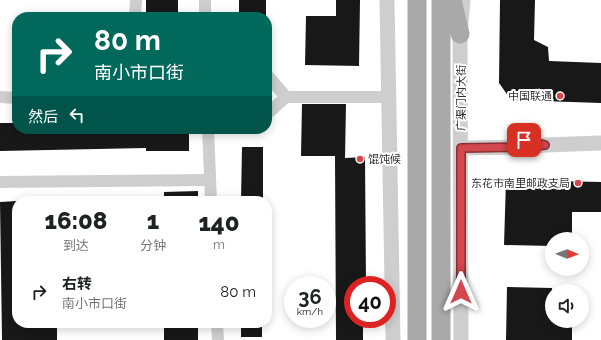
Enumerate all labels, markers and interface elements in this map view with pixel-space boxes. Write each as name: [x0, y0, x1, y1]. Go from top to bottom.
text: 80 m: [94, 24, 161, 57]
icon: right: [28, 28, 80, 80]
text: 南小市口街: [94, 62, 184, 83]
street label: 广渠门内大街: [455, 65, 468, 131]
place label: 中国联通: [508, 90, 552, 103]
marker: 中国联通: [555, 91, 565, 101]
icon: left: [66, 104, 88, 126]
text: 然后: [28, 108, 58, 126]
pin: [507, 123, 541, 157]
icon: arrive: [513, 129, 535, 151]
place label: 馄饨候: [368, 153, 401, 166]
marker: 馄饨候: [355, 154, 365, 164]
place label: 东花市南里邮政支局: [471, 177, 570, 190]
marker: 东花市南里邮政支局: [573, 178, 583, 188]
text: 16:08: [45, 206, 107, 235]
text: 1: [147, 206, 159, 235]
text: 140: [198, 208, 239, 237]
north arrow: [545, 232, 589, 276]
map controls: [545, 232, 589, 328]
text: m: [213, 237, 225, 252]
text: 到达: [63, 238, 89, 253]
text: 分钟: [140, 238, 166, 253]
position arrow: [440, 271, 482, 313]
text: 右转: [62, 275, 92, 293]
speed limit sign: 40: [344, 276, 396, 328]
icon: right: [28, 281, 50, 303]
text: 80 m: [220, 283, 256, 301]
button: sound: [545, 284, 589, 328]
text: 36: [298, 285, 322, 309]
text: 南小市口街: [62, 296, 127, 311]
text: km/h: [297, 306, 323, 317]

